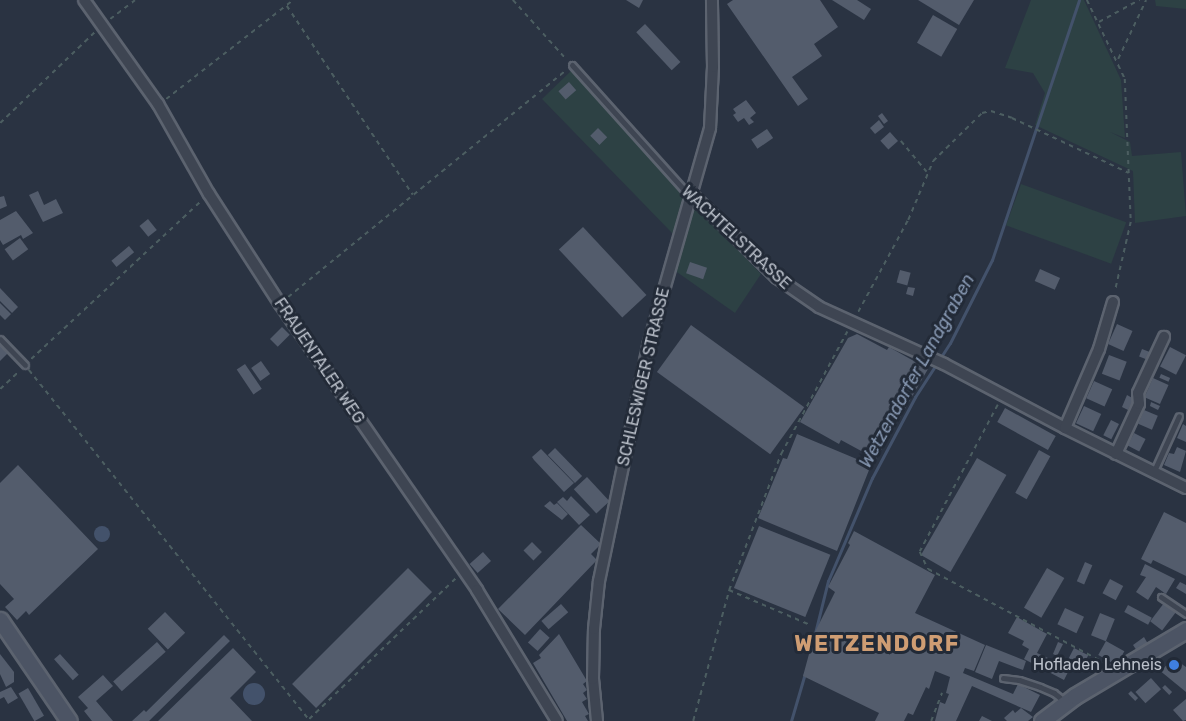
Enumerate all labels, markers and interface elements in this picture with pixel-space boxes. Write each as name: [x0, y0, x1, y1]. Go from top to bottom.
street label: WACHTELSTRASSE: [677, 182, 795, 294]
water label: Wetzendorfer Landgraben: [855, 270, 979, 472]
street label: SCHLESWIGER STRASSE: [614, 286, 674, 468]
street label: FRAUENTALER WEG: [270, 294, 368, 428]
district label: WETZENDORF: [794, 631, 960, 657]
place label: Hofladen Lehneis: [1033, 655, 1162, 675]
marker: Hofladen Lehneis: [1167, 658, 1181, 672]

